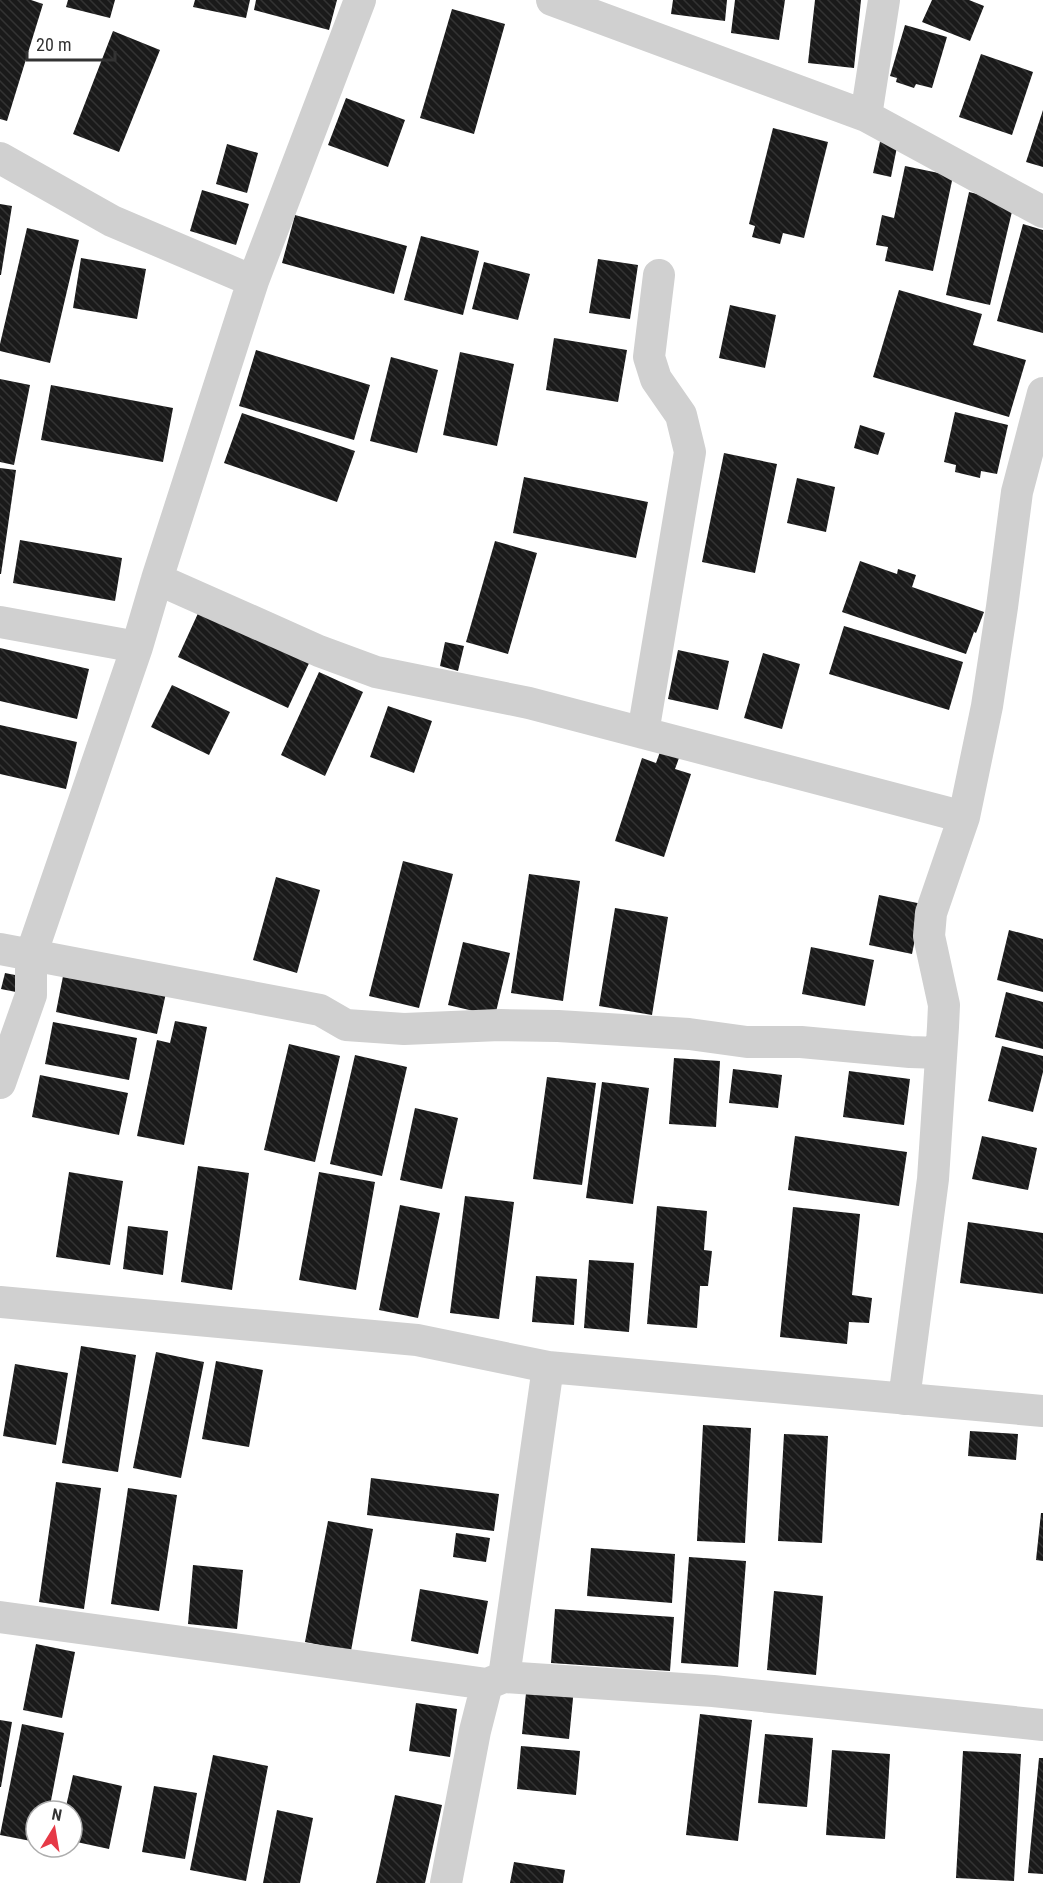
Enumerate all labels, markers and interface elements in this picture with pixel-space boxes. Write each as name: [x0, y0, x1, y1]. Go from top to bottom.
scale bar: [27, 24, 116, 62]
text: 20 m: [36, 34, 71, 55]
north arrow: [24, 1799, 84, 1859]
text: N: [50, 1805, 63, 1825]

